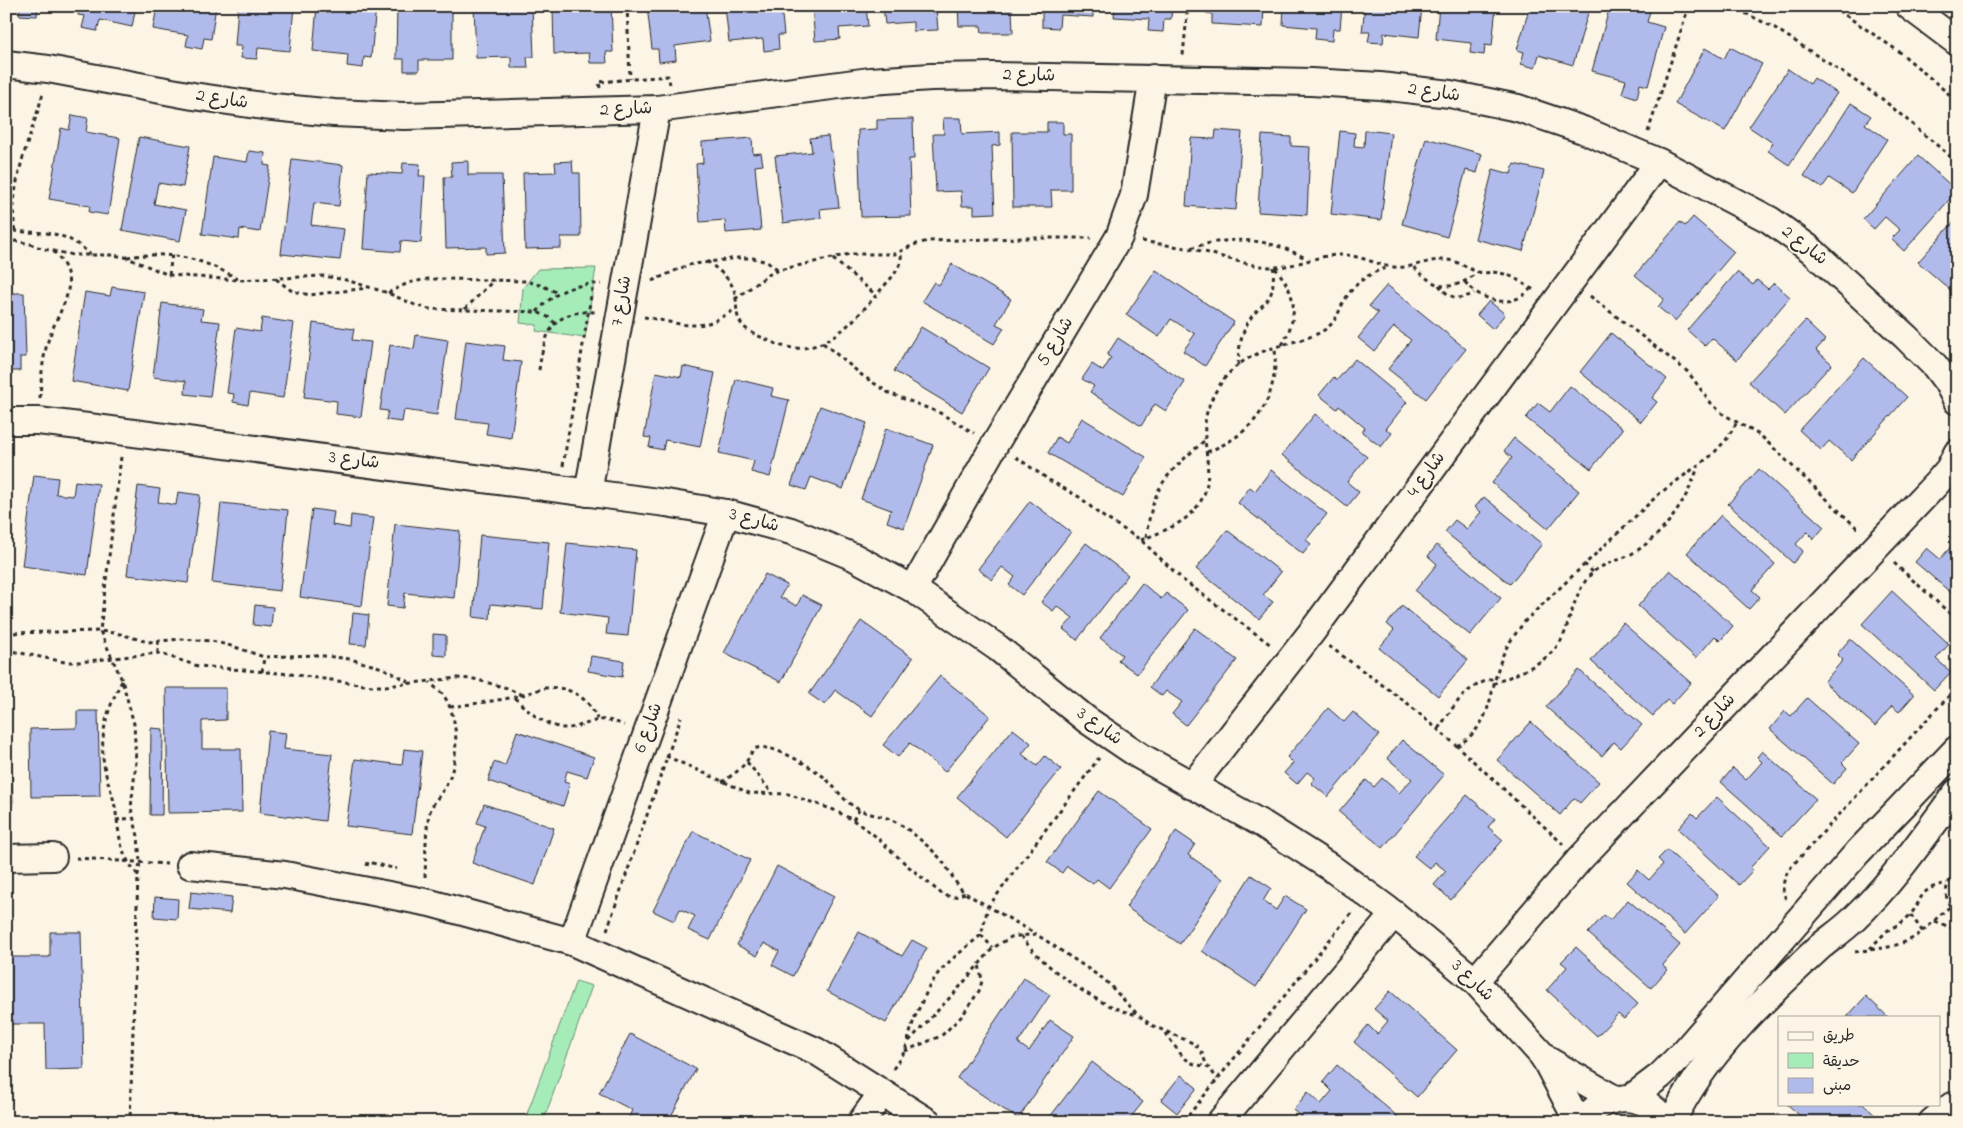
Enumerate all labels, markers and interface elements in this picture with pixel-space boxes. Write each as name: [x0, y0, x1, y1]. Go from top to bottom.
street label: شارع 2: [1003, 63, 1055, 89]
street label: شارع 2: [1406, 76, 1462, 110]
street label: شارع 2: [194, 83, 250, 117]
street label: شارع 2: [599, 96, 653, 124]
street label: شارع 2: [1775, 220, 1833, 272]
street label: شارع 7: [605, 274, 639, 328]
street label: شارع 5: [1031, 312, 1081, 372]
street label: شارع 3: [327, 445, 381, 477]
street label: شارع 4: [1402, 447, 1452, 503]
street label: شارع 3: [726, 502, 782, 540]
street label: شارع 2: [1688, 688, 1742, 744]
street label: شارع 6: [628, 699, 670, 757]
street label: شارع 3: [1071, 702, 1127, 752]
street label: شارع 3: [1445, 954, 1499, 1008]
legend: [1778, 1016, 1940, 1106]
text: طريق: [1823, 1025, 1855, 1047]
text: حديقة: [1823, 1051, 1860, 1073]
text: مبنى: [1823, 1075, 1851, 1097]

